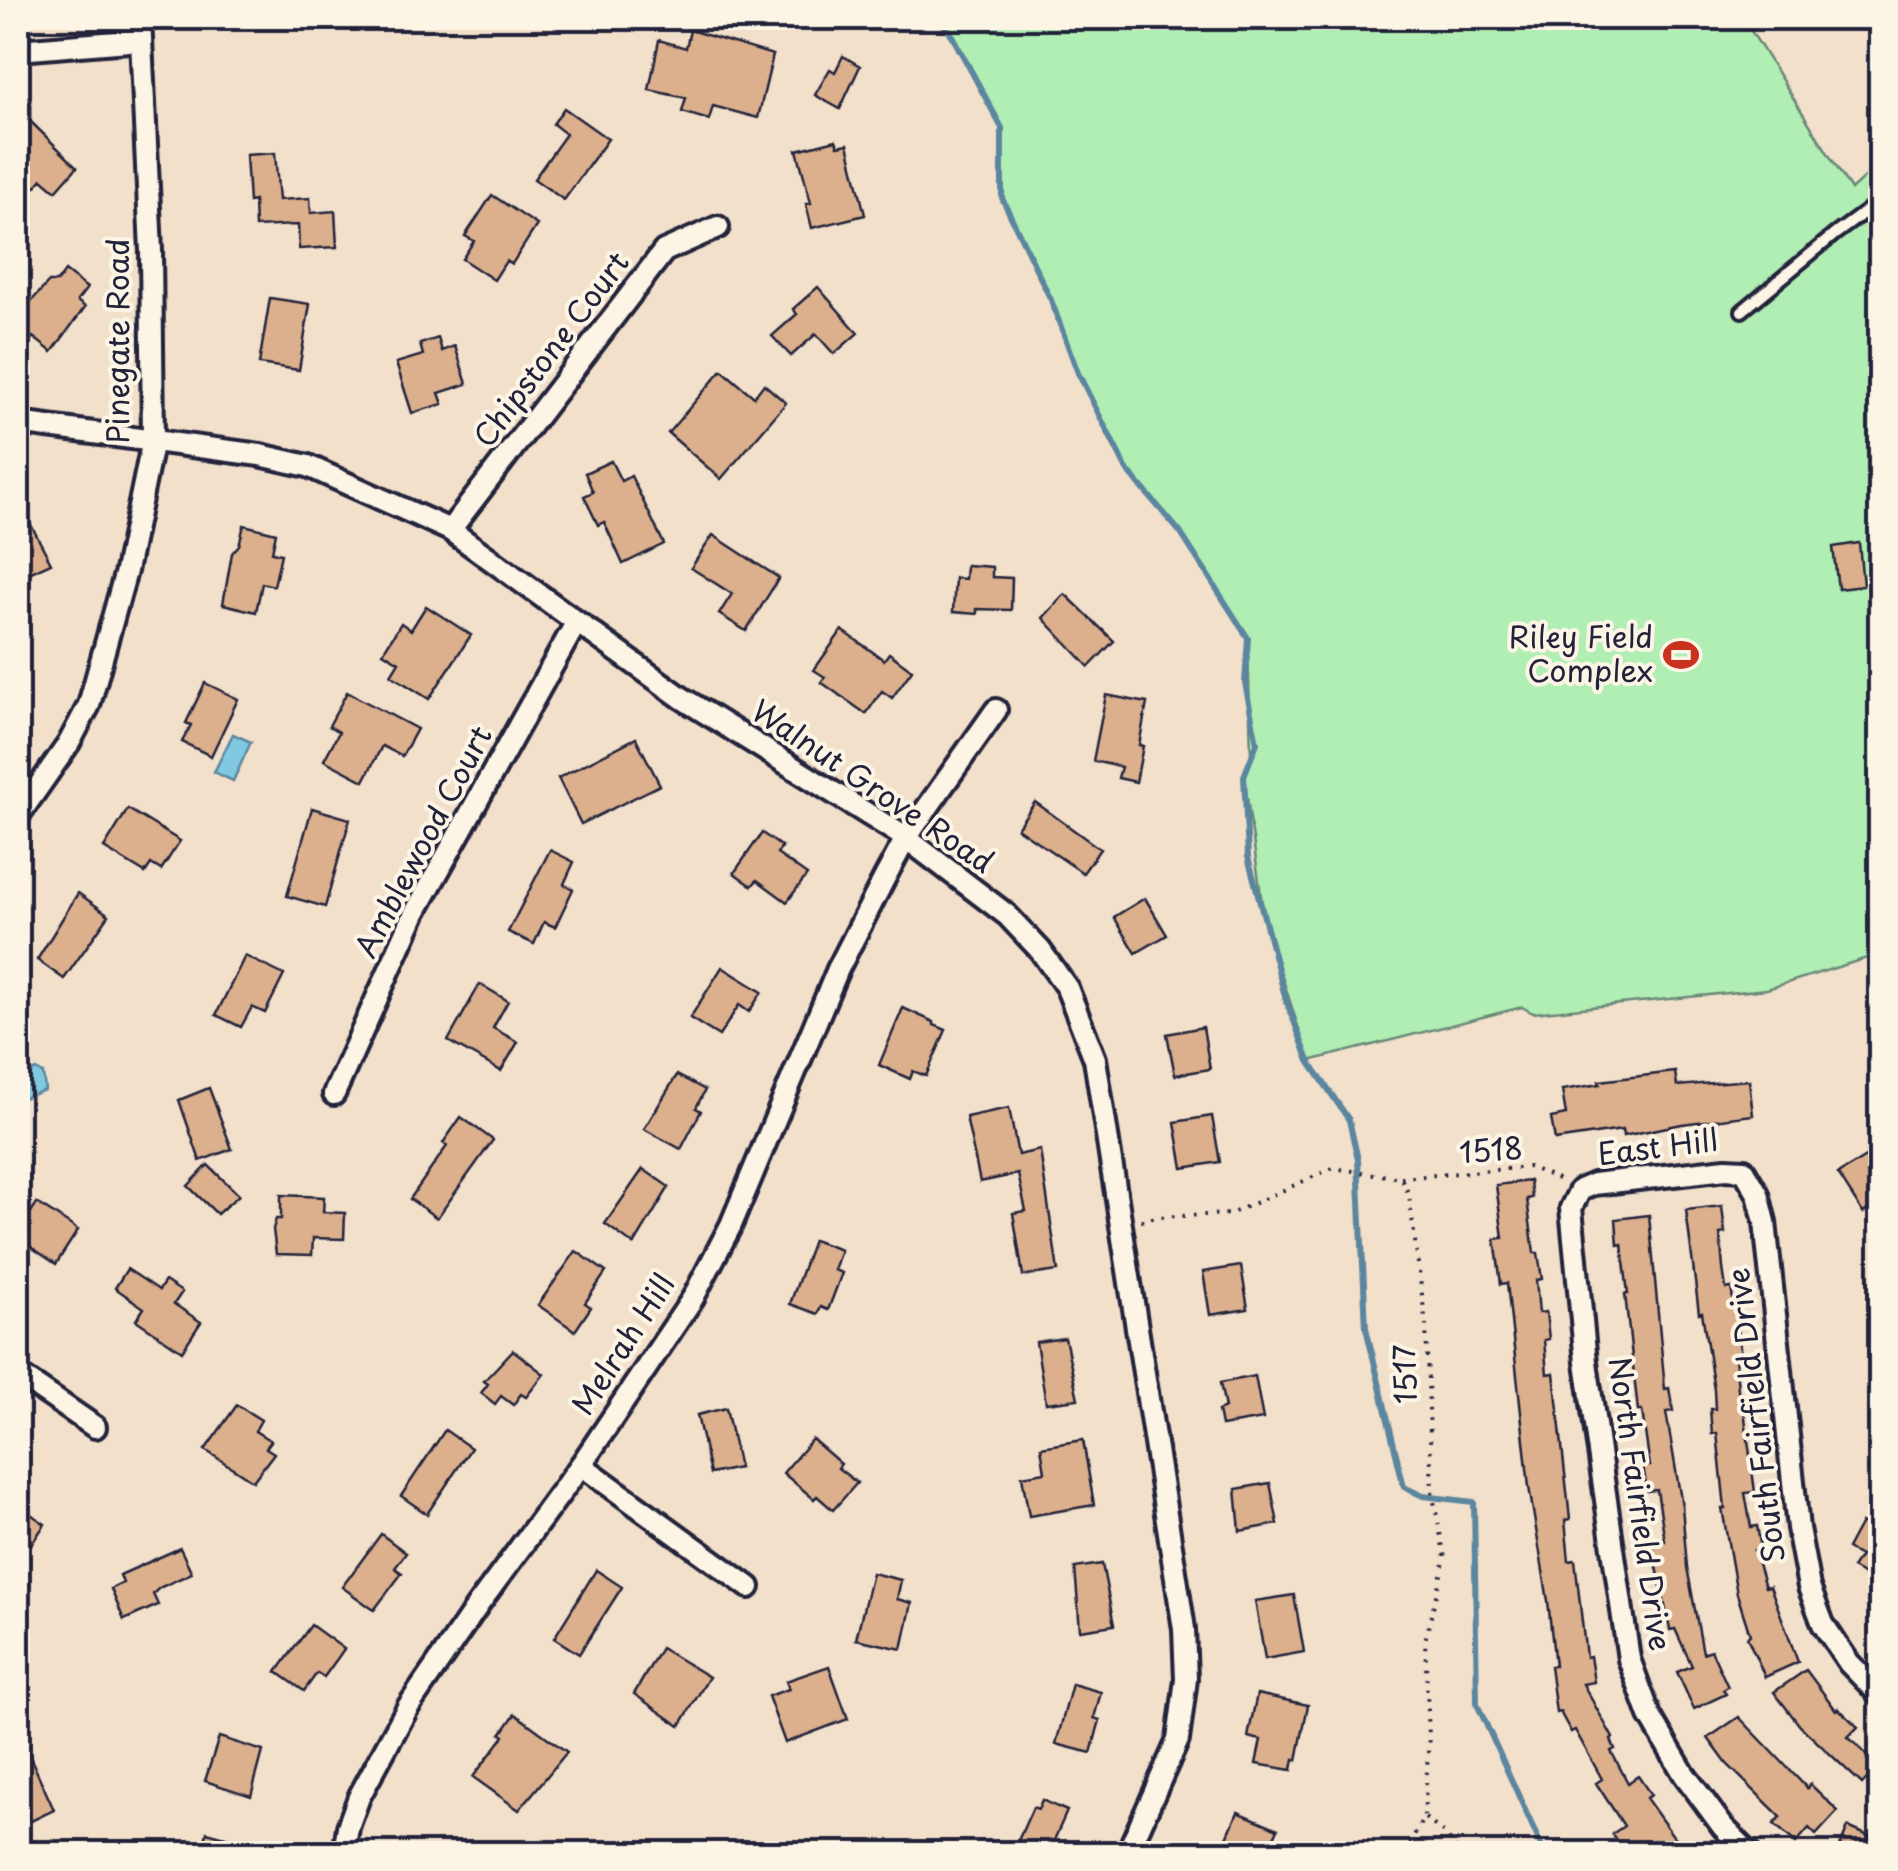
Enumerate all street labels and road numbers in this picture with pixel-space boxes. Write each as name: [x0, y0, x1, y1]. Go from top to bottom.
street label: Pinegate Road: [94, 238, 139, 444]
street label: Chipstone Court: [461, 241, 639, 456]
street label: Walnut Grove Road: [743, 687, 1004, 883]
street label: Amblewood Court: [342, 717, 502, 965]
street label: East Hill: [1595, 1116, 1720, 1175]
street label: 1518: [1457, 1124, 1524, 1173]
street label: Melrah Hill: [559, 1264, 685, 1423]
street label: South Fairfield Drive: [1714, 1265, 1795, 1565]
street label: 1517: [1380, 1343, 1427, 1405]
street label: North Fairfield Drive: [1599, 1354, 1684, 1653]

